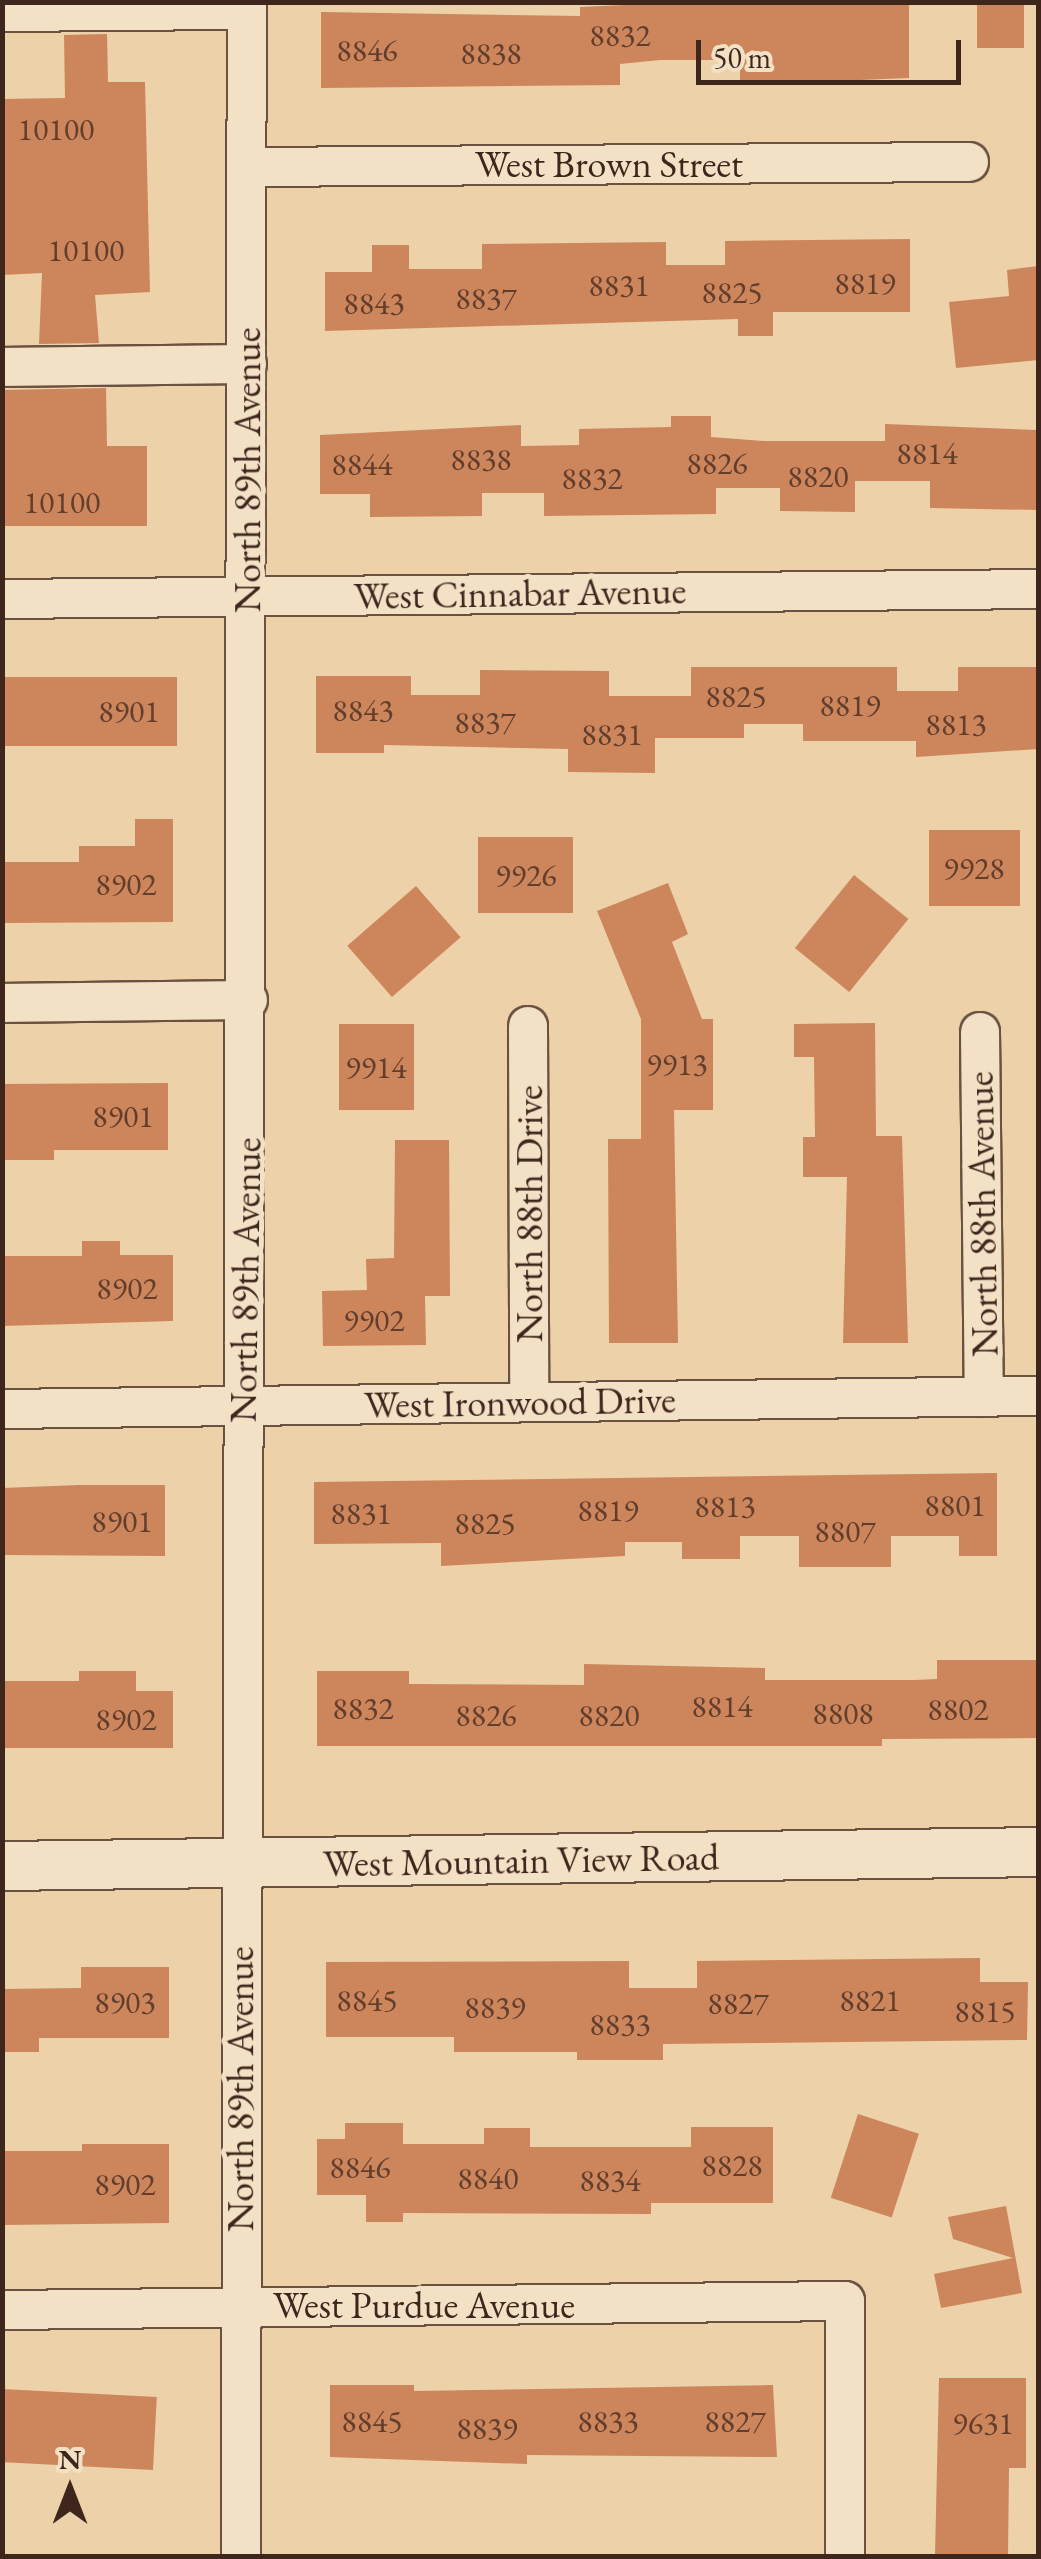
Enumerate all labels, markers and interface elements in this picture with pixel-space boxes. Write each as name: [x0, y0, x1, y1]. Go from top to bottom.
house number: 8832: [589, 16, 651, 54]
scale bar: [701, 20, 966, 82]
house number: 8846: [336, 31, 398, 69]
house number: 8838: [460, 34, 522, 72]
text: 50 m: [713, 38, 771, 77]
house number: 10100: [18, 110, 94, 148]
street label: West Brown Street: [475, 141, 743, 187]
house number: 10100: [48, 231, 124, 269]
house number: 8819: [834, 264, 896, 302]
house number: 8831: [588, 266, 650, 304]
house number: 8825: [701, 273, 763, 311]
house number: 8837: [455, 279, 517, 317]
house number: 8843: [343, 284, 405, 322]
street label: North 89th Avenue: [224, 327, 270, 613]
house number: 8814: [896, 434, 958, 472]
house number: 8838: [450, 440, 512, 478]
house number: 8826: [686, 444, 748, 482]
house number: 8844: [331, 445, 393, 483]
house number: 8820: [787, 457, 849, 495]
house number: 8832: [561, 459, 623, 497]
house number: 10100: [24, 483, 100, 521]
street label: West Cinnabar Avenue: [353, 567, 687, 619]
house number: 8825: [705, 677, 767, 715]
house number: 8819: [819, 686, 881, 724]
house number: 8843: [332, 691, 394, 729]
house number: 8901: [98, 692, 160, 730]
house number: 8837: [454, 703, 516, 741]
house number: 8813: [925, 705, 987, 743]
house number: 8831: [581, 715, 643, 753]
house number: 9928: [943, 849, 1005, 887]
house number: 9926: [495, 856, 557, 894]
house number: 8902: [95, 865, 157, 903]
house number: 9913: [646, 1045, 708, 1083]
house number: 9914: [345, 1048, 407, 1086]
street label: North 88th Avenue: [957, 1071, 1007, 1357]
street label: North 88th Drive: [506, 1085, 552, 1343]
house number: 8901: [92, 1097, 154, 1135]
street label: North 89th Avenue: [220, 1137, 270, 1423]
house number: 8902: [96, 1269, 158, 1307]
house number: 9902: [343, 1301, 405, 1339]
street label: West Ironwood Drive: [364, 1376, 676, 1428]
house number: 8801: [924, 1486, 986, 1524]
house number: 8813: [694, 1487, 756, 1525]
house number: 8819: [577, 1491, 639, 1529]
house number: 8831: [330, 1494, 392, 1532]
house number: 8901: [91, 1502, 153, 1540]
house number: 8825: [454, 1504, 516, 1542]
house number: 8807: [814, 1512, 876, 1550]
house number: 8814: [691, 1687, 753, 1725]
house number: 8832: [332, 1689, 394, 1727]
house number: 8802: [927, 1690, 989, 1728]
house number: 8808: [812, 1694, 874, 1732]
house number: 8826: [455, 1696, 517, 1734]
house number: 8820: [578, 1696, 640, 1734]
house number: 8902: [95, 1700, 157, 1738]
street label: West Mountain View Road: [323, 1834, 719, 1886]
street label: North 89th Avenue: [217, 1946, 263, 2232]
house number: 8845: [336, 1981, 398, 2019]
house number: 8821: [839, 1981, 901, 2019]
house number: 8903: [94, 1983, 156, 2021]
house number: 8827: [707, 1984, 769, 2022]
house number: 8839: [464, 1988, 526, 2026]
house number: 8815: [954, 1992, 1016, 2030]
house number: 8833: [589, 2005, 651, 2043]
house number: 8828: [701, 2146, 763, 2184]
house number: 8846: [329, 2148, 391, 2186]
house number: 8840: [457, 2159, 519, 2197]
house number: 8834: [579, 2161, 641, 2199]
house number: 8902: [94, 2165, 156, 2203]
street label: West Purdue Avenue: [273, 2282, 575, 2328]
house number: 8845: [341, 2402, 403, 2440]
house number: 8833: [577, 2402, 639, 2440]
house number: 8827: [704, 2402, 766, 2440]
house number: 9631: [952, 2404, 1014, 2442]
house number: 8839: [456, 2409, 518, 2447]
north arrow: [20, 2439, 120, 2539]
text: N: [59, 2441, 81, 2477]

